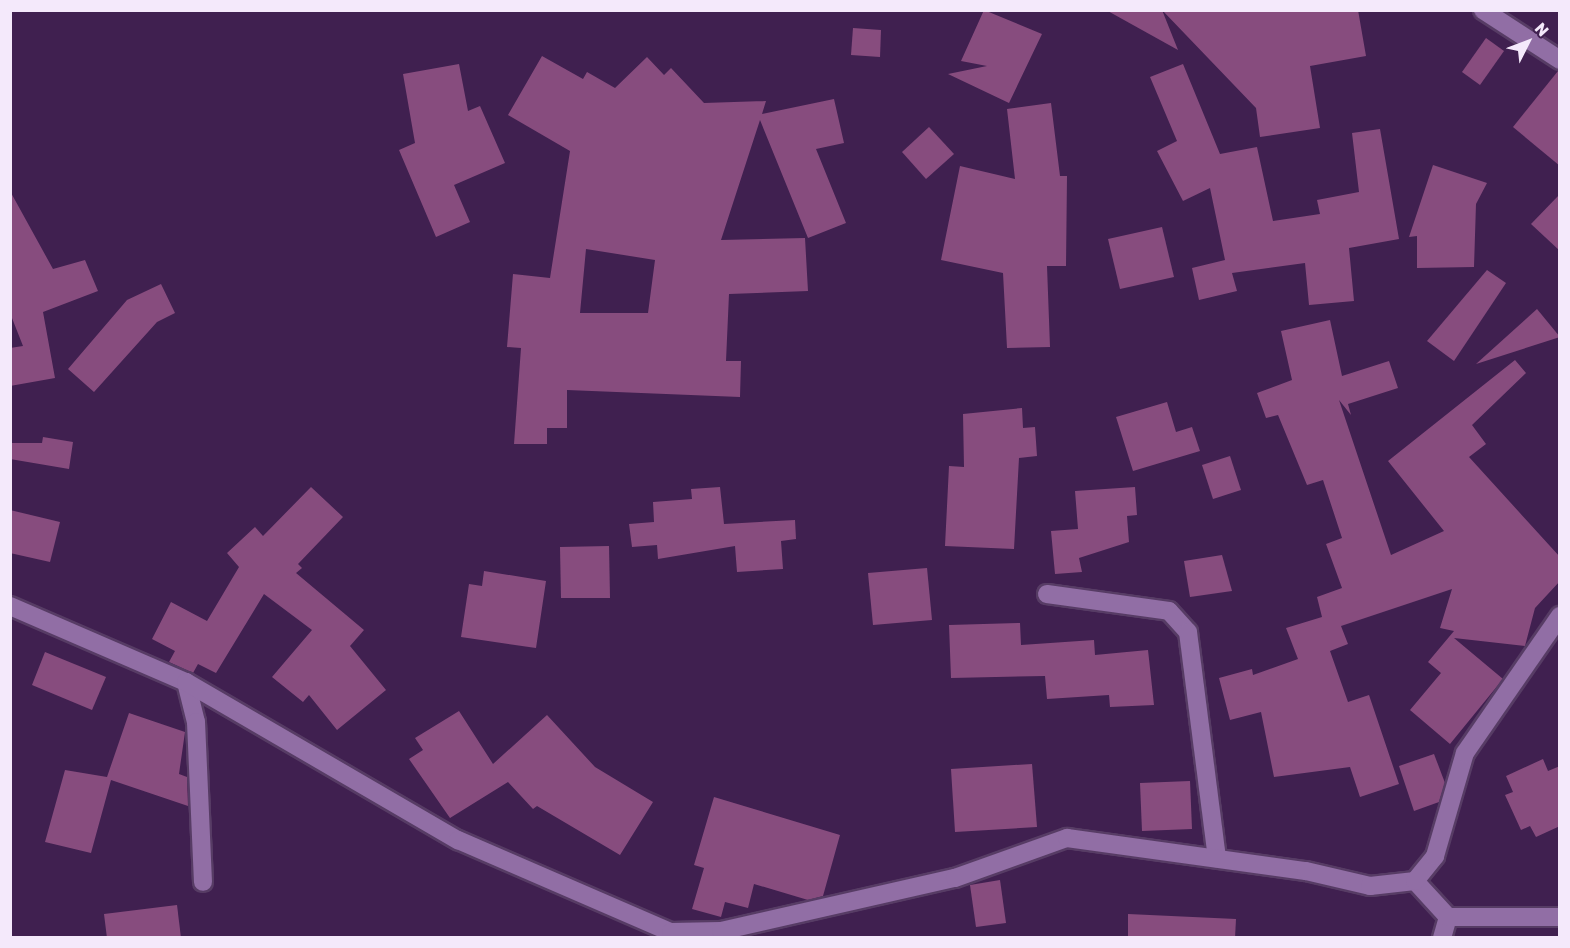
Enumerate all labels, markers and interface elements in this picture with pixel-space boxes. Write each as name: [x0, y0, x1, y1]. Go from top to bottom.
north arrow: [1498, 12, 1558, 72]
text: N: [1531, 19, 1553, 40]

